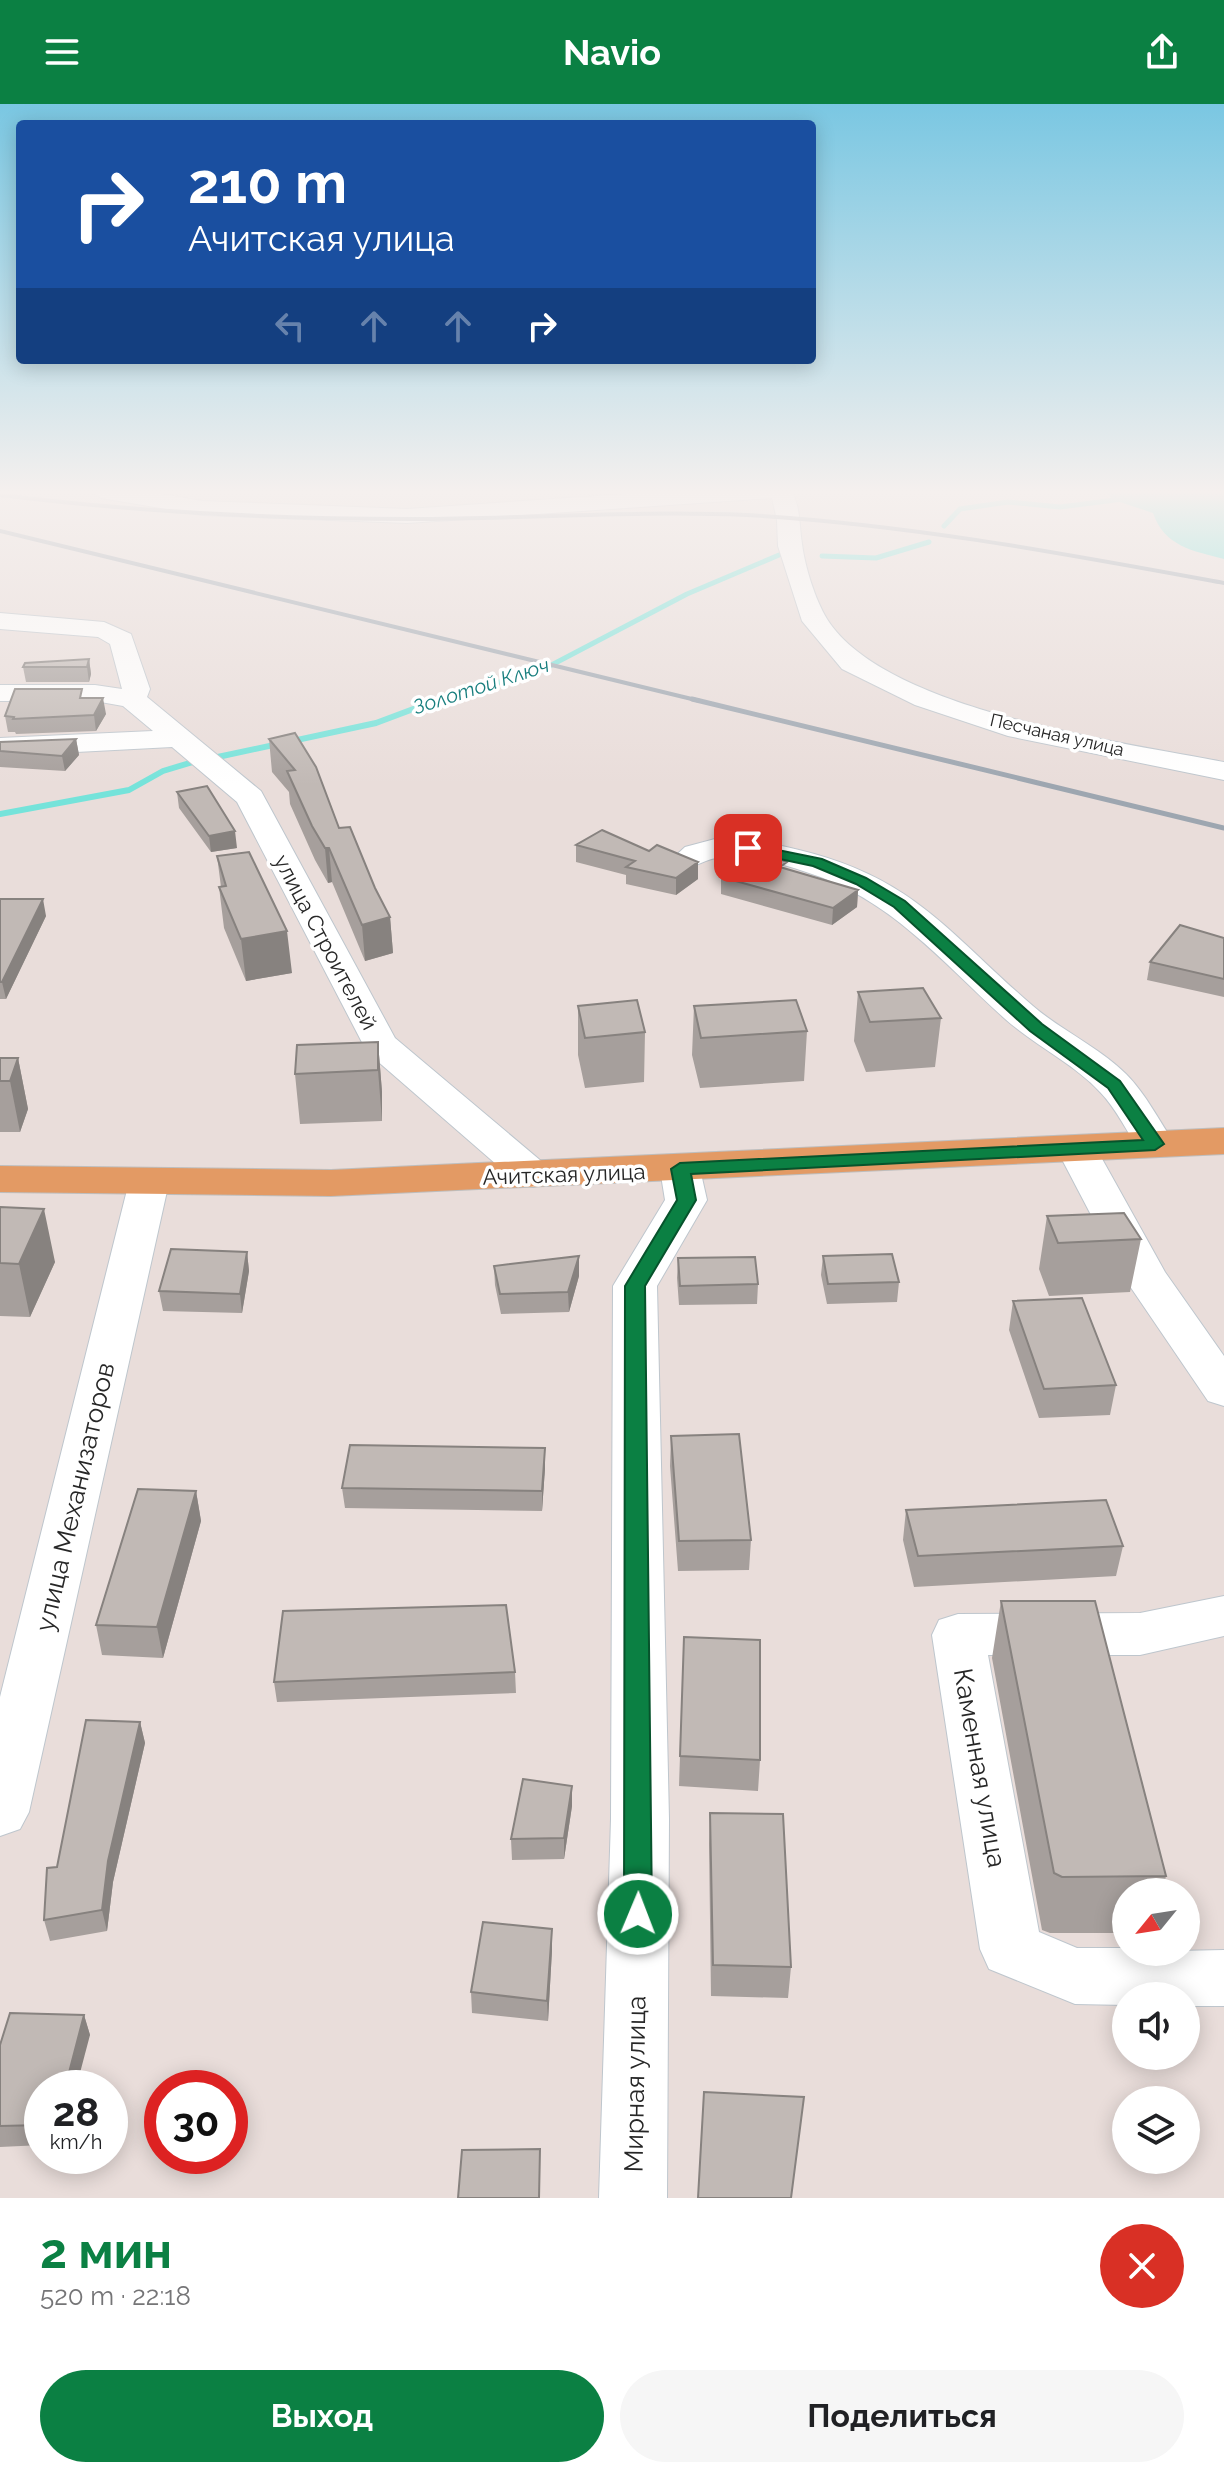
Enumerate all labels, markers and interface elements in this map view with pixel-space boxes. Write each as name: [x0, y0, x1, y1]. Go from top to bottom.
icon: menu: [40, 30, 84, 74]
icon: share: [1140, 30, 1184, 74]
text: Navio: [563, 31, 661, 73]
text: 210 m: [188, 150, 347, 216]
icon: right: [56, 152, 160, 256]
text: Ачитская улица: [188, 217, 455, 259]
icon: left: [268, 304, 312, 348]
icon: ahead: [352, 304, 396, 348]
icon: ahead: [436, 304, 480, 348]
icon: right: [520, 304, 564, 348]
water label: Золотой Ключ: [410, 653, 552, 719]
street label: Песчаная улица: [988, 709, 1126, 760]
pin: [714, 814, 782, 882]
icon: arrive: [726, 826, 770, 870]
street label: улица Строителей: [269, 850, 383, 1034]
street label: Ачитская улица: [482, 1158, 646, 1190]
street label: улица Механизаторов: [29, 1360, 121, 1634]
street label: Каменная улица: [948, 1666, 1012, 1870]
position arrow: [596, 1872, 680, 1956]
north arrow: [1112, 1878, 1200, 1966]
map controls: [1112, 1878, 1200, 2174]
button: sound: [1112, 1982, 1200, 2070]
street label: Мирная улица: [618, 1995, 652, 2173]
speed limit sign: 30: [144, 2070, 248, 2174]
button: layers: [1112, 2086, 1200, 2174]
text: 28: [53, 2088, 99, 2135]
text: km/h: [50, 2130, 102, 2154]
text: 2 мин: [40, 2223, 172, 2279]
button: close: [1100, 2224, 1184, 2308]
text: 520 m · 22:18: [40, 2281, 191, 2311]
button: Выход: [40, 2370, 604, 2462]
button: Поделиться: [620, 2370, 1184, 2462]

